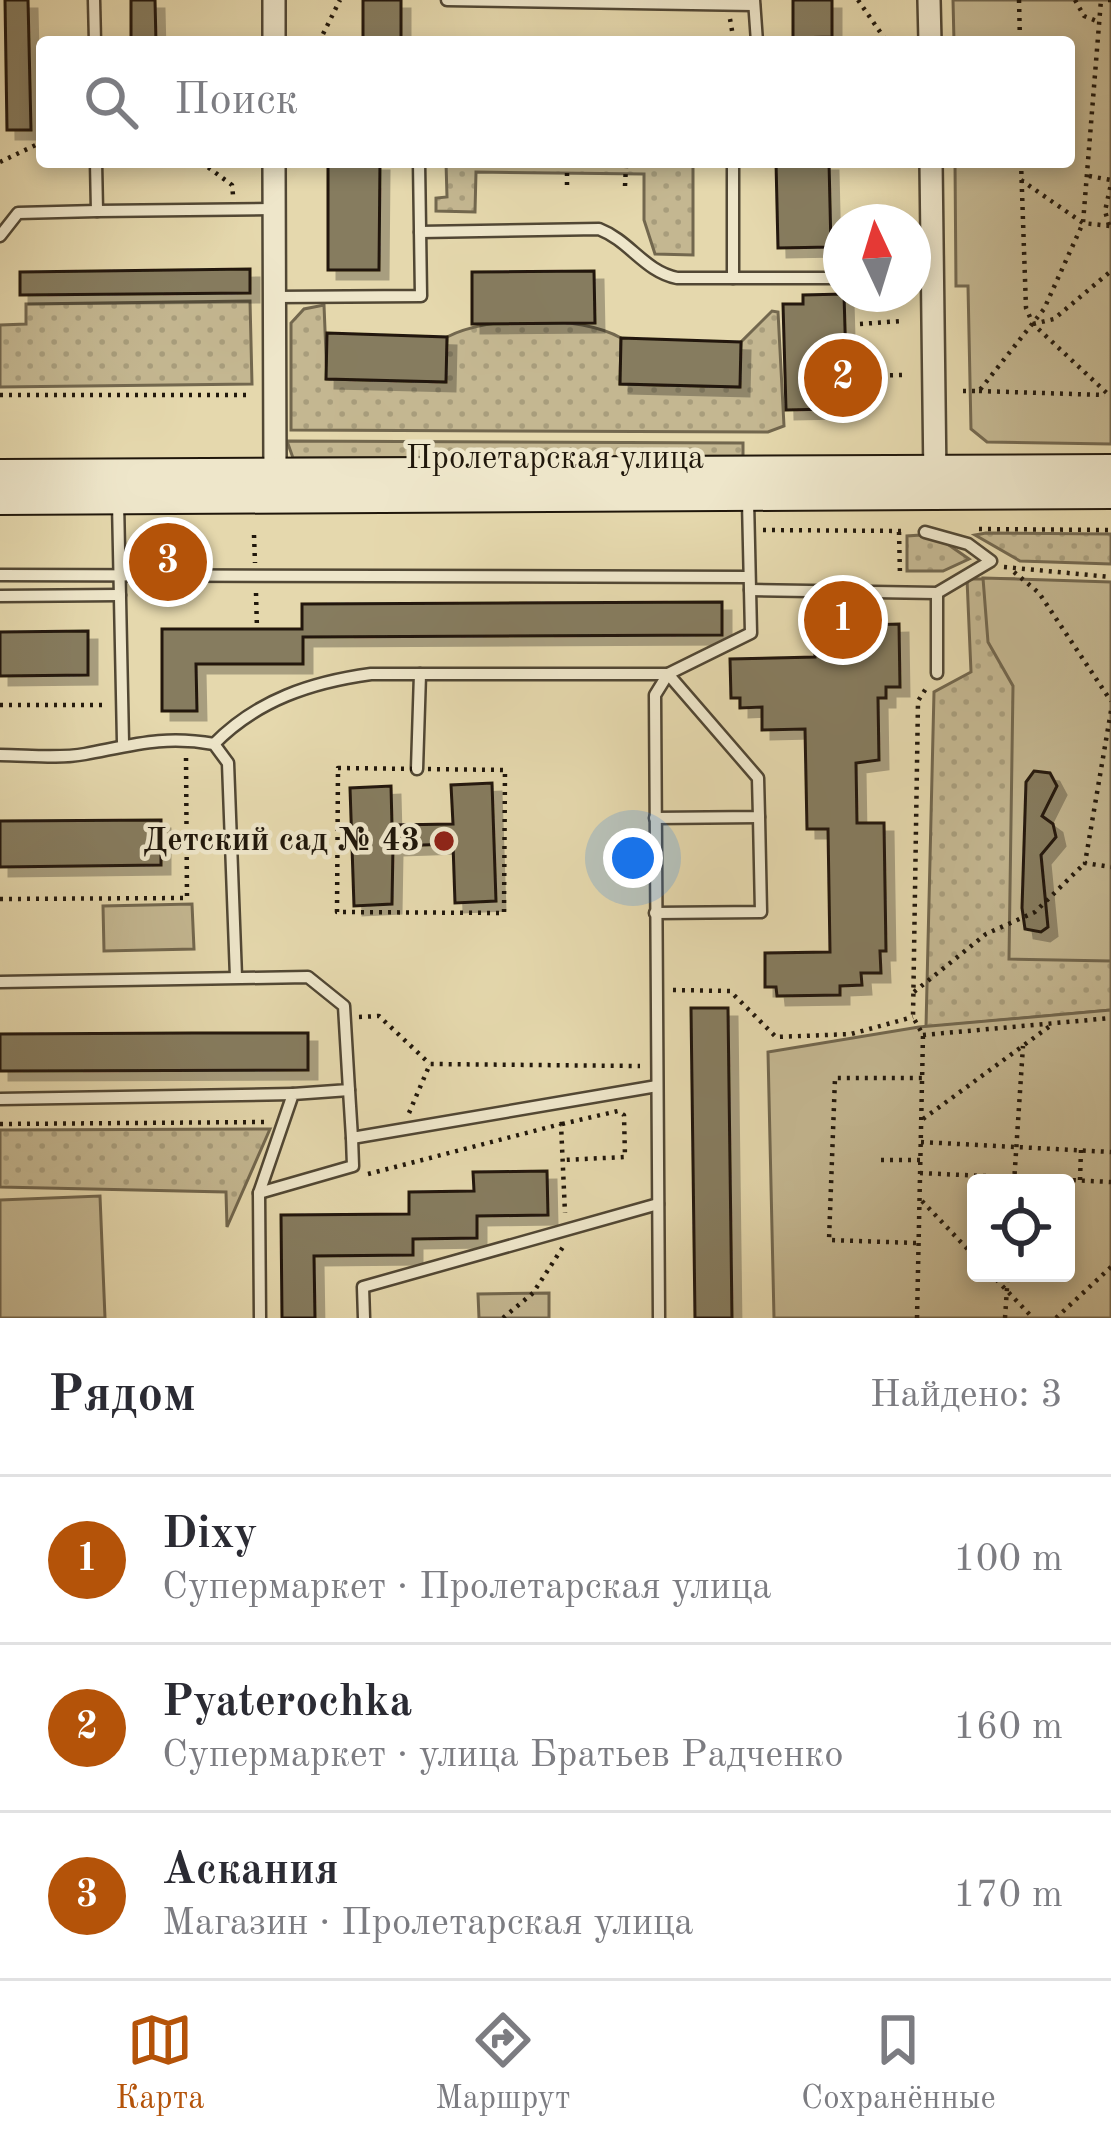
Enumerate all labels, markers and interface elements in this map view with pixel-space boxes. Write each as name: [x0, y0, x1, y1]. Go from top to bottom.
search box: [36, 36, 1075, 168]
icon: search: [78, 69, 144, 135]
text: Поиск: [174, 79, 298, 124]
north arrow: [823, 204, 931, 312]
pin: 2: [804, 333, 882, 423]
street label: Пролетарская улица: [406, 443, 704, 476]
pin: 3: [129, 517, 207, 607]
pin: 1: [804, 575, 882, 665]
place label: Детский сад № 43: [143, 825, 420, 858]
marker: Детский сад № 43: [431, 828, 457, 854]
your location: [603, 828, 663, 888]
map controls: [967, 1174, 1075, 1282]
button: locate: [967, 1174, 1075, 1282]
text: Рядом: [48, 1371, 196, 1422]
text: Найдено: 3: [870, 1376, 1063, 1415]
text: Dixy: [162, 1513, 258, 1558]
text: 1: [76, 1540, 98, 1579]
text: 100 m: [953, 1540, 1063, 1579]
text: Супермаркет · Пролетарская улица: [162, 1568, 772, 1607]
text: Pyaterochka: [162, 1681, 412, 1726]
text: 2: [76, 1708, 98, 1747]
text: 160 m: [953, 1708, 1063, 1747]
text: Супермаркет · улица Братьев Радченко: [162, 1736, 844, 1775]
text: Аскания: [162, 1849, 339, 1894]
text: 3: [76, 1876, 98, 1915]
text: 170 m: [953, 1876, 1063, 1915]
text: Магазин · Пролетарская улица: [162, 1904, 694, 1943]
tab: Карта: [115, 2007, 205, 2120]
tab: Маршрут: [435, 2007, 571, 2120]
tab: Сохранённые: [801, 2007, 996, 2120]

